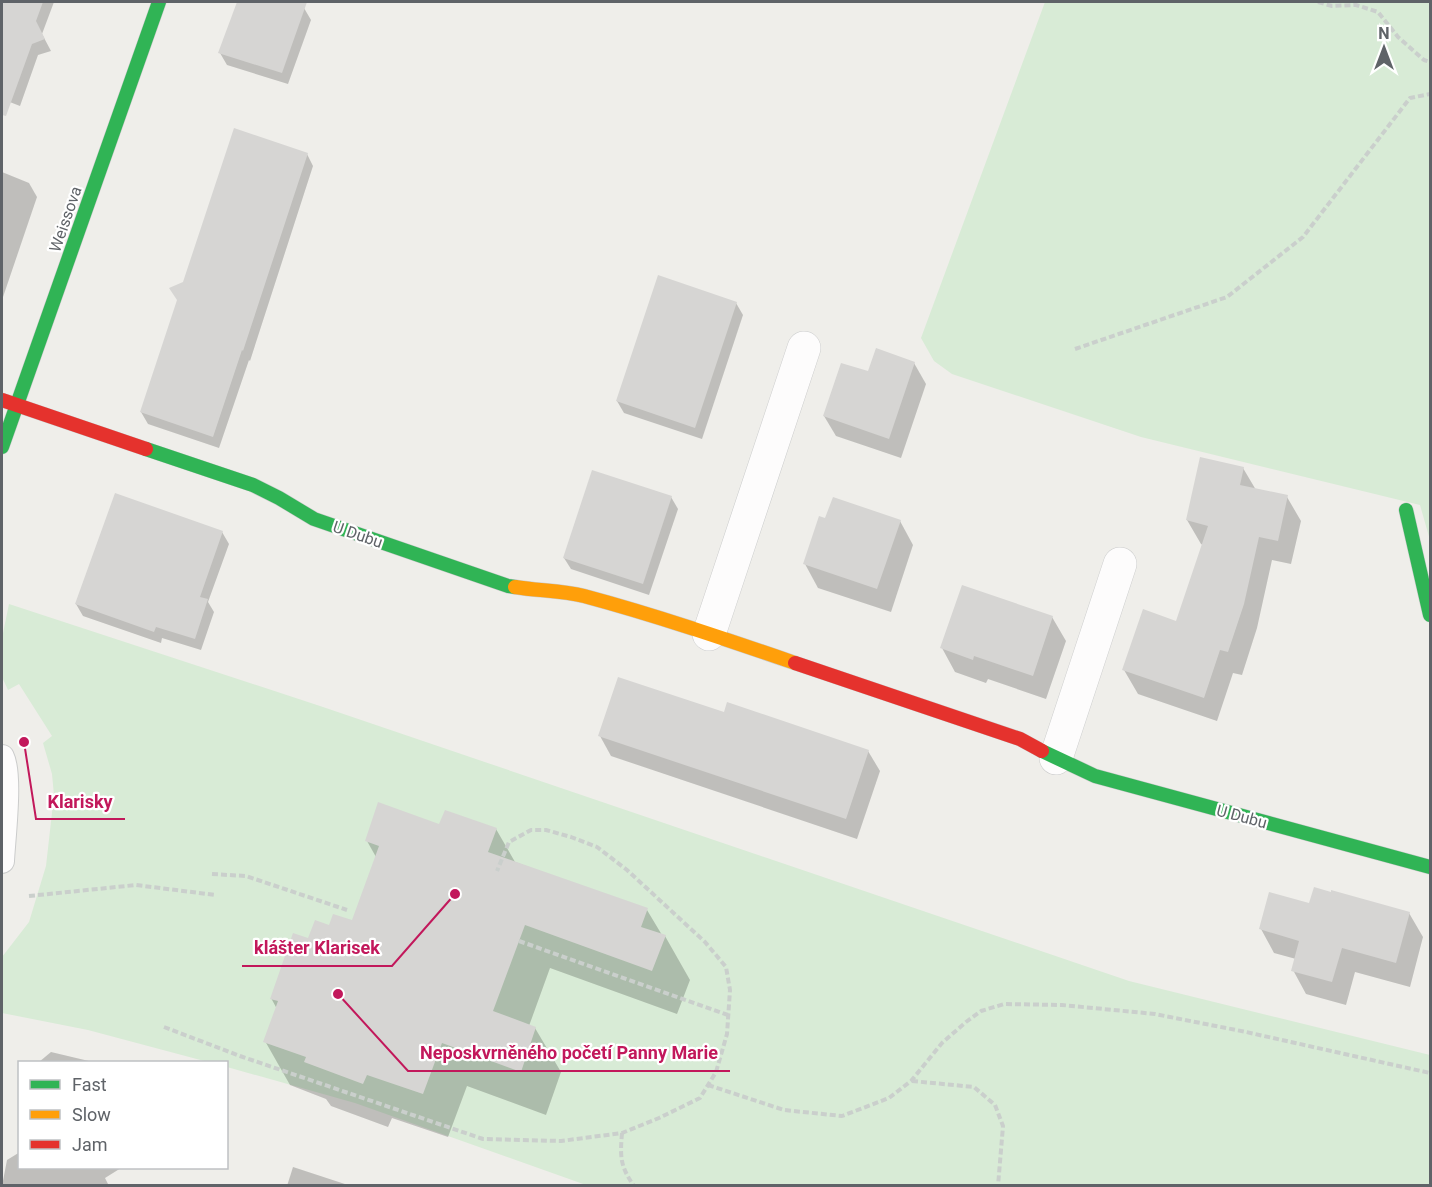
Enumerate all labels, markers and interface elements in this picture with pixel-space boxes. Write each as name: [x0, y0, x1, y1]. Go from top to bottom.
north arrow: [1354, 18, 1414, 78]
text: N: [1378, 24, 1390, 43]
street label: Weissova: [45, 184, 86, 254]
street label: U Dubu: [330, 517, 385, 552]
callout: Klarisky: [36, 783, 125, 819]
text: Klarisky: [47, 791, 113, 812]
street label: U Dubu: [1215, 801, 1269, 832]
callout: klášter Klarisek: [242, 930, 392, 966]
text: klášter Klarisek: [254, 937, 380, 958]
callout: Neposkvrněného početí Panny Marie: [408, 1035, 730, 1071]
text: Neposkvrněného početí Panny Marie: [420, 1042, 718, 1063]
legend: [18, 1061, 228, 1169]
text: Fast: [72, 1074, 107, 1095]
text: Slow: [72, 1104, 111, 1125]
text: Jam: [72, 1134, 108, 1155]

